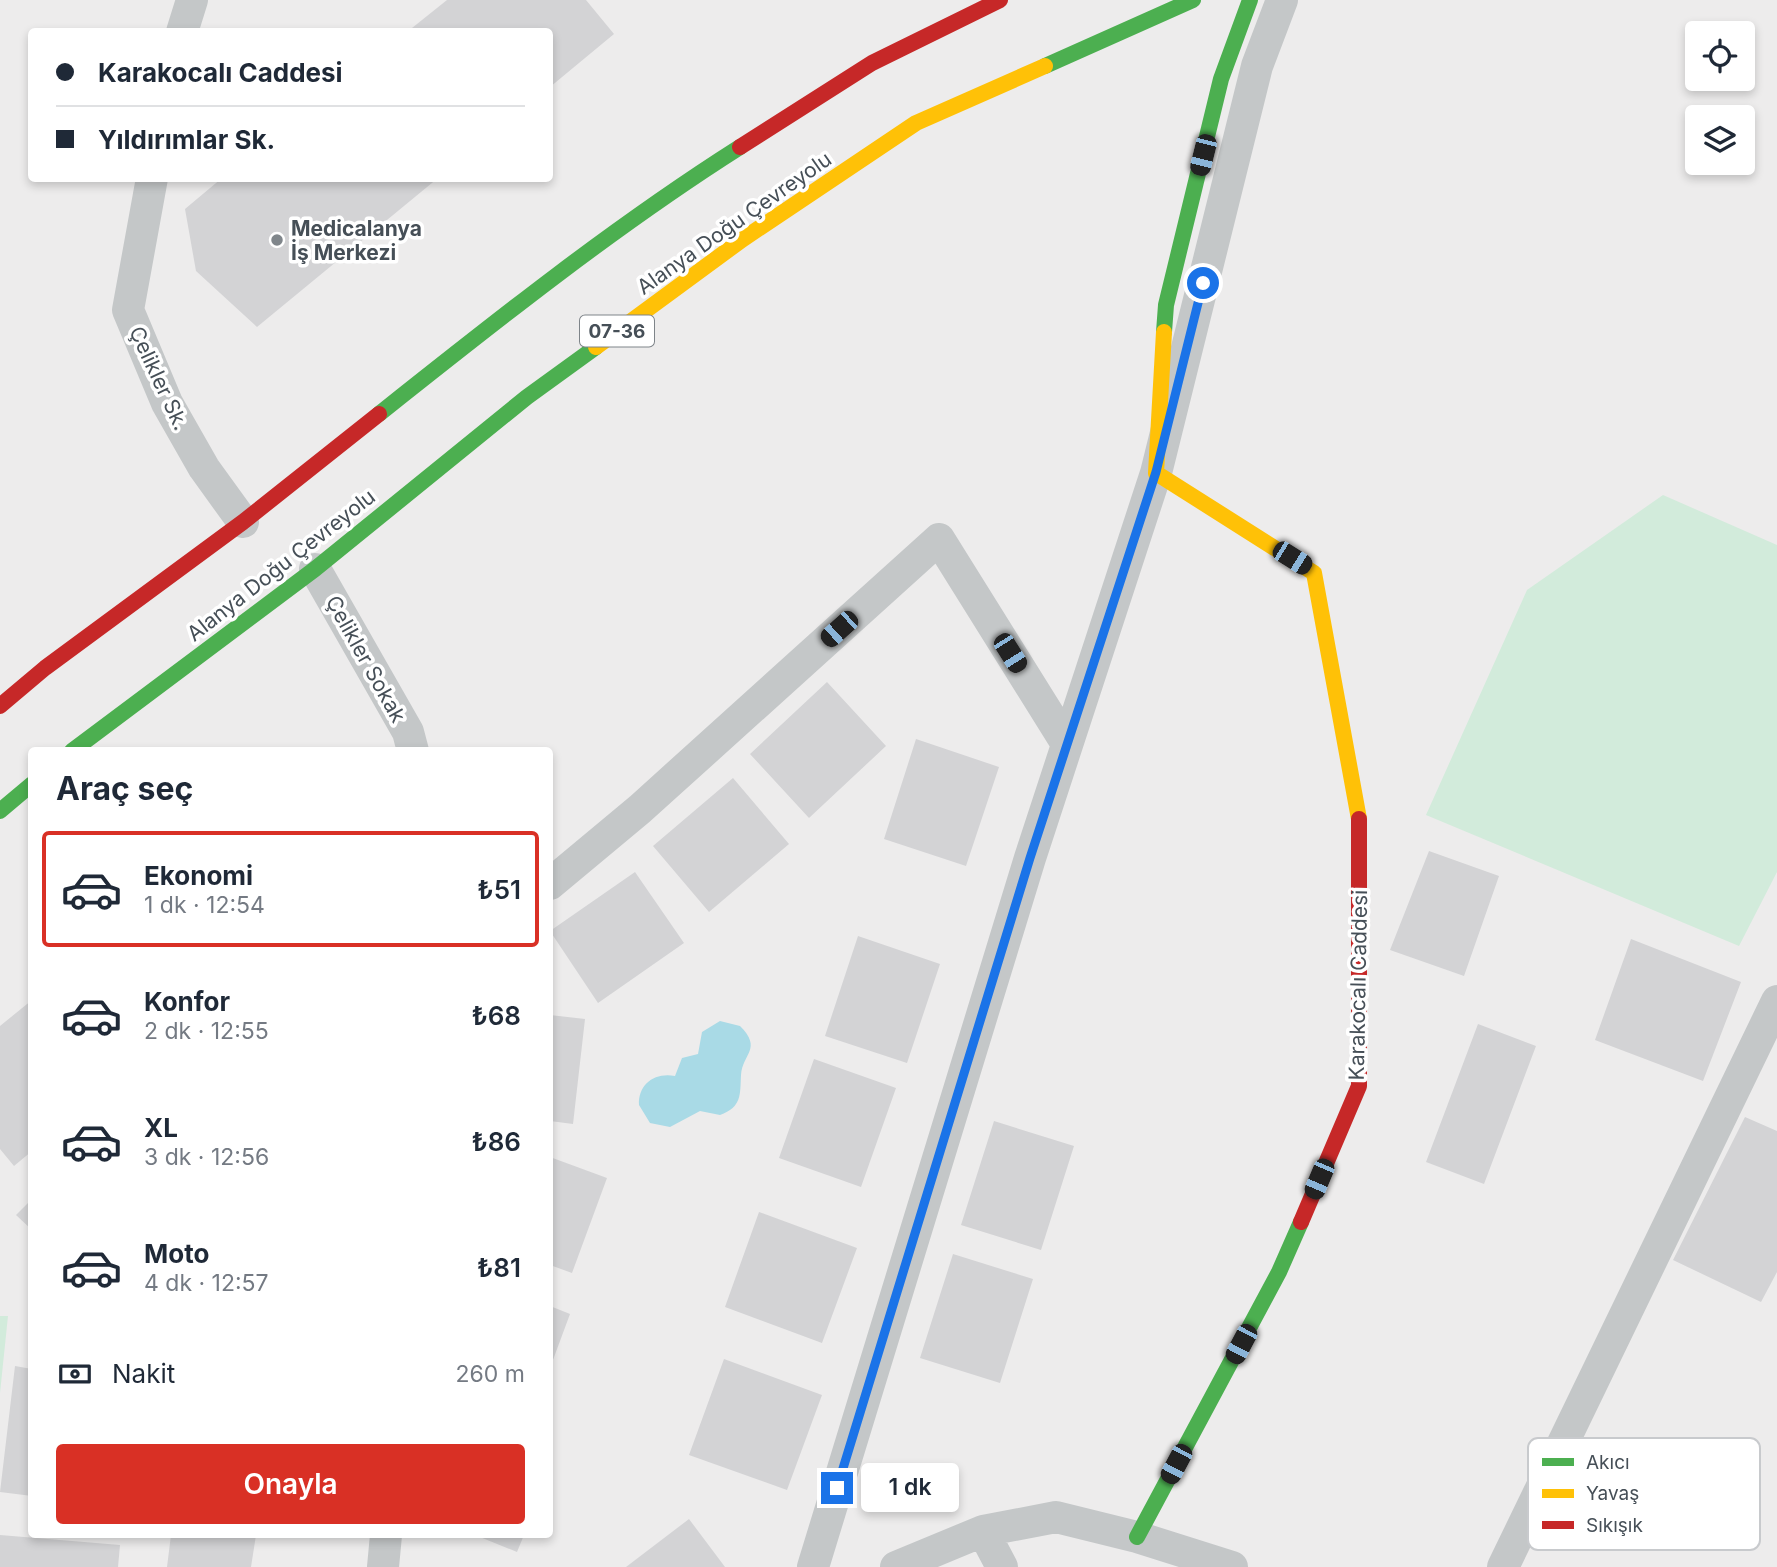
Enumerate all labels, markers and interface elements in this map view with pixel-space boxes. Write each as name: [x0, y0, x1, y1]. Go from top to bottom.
map controls: [1685, 21, 1755, 175]
button: locate: [1685, 21, 1755, 91]
text: Karakocalı Caddesi: [98, 57, 343, 88]
button: layers: [1685, 105, 1755, 175]
text: Yıldırımlar Sk.: [98, 124, 275, 155]
car: [1188, 132, 1219, 178]
street label: Alanya Doğu Çevreyolu: [632, 146, 836, 300]
place label: Medicalanya İş Merkezi: [291, 216, 422, 265]
marker: Medicalanya İş Merkezi: [269, 232, 285, 248]
route start: [1187, 267, 1219, 299]
road number: 07-36: [580, 316, 654, 346]
street label: Çelikler Sk.: [124, 322, 194, 434]
street label: Alanya Doğu Çevreyolu: [182, 484, 380, 646]
car: [1269, 538, 1316, 578]
street label: Çelikler Sokak: [321, 591, 411, 727]
car: [817, 607, 862, 651]
car: [990, 630, 1031, 676]
text: Araç seç: [56, 769, 193, 808]
icon: car: [60, 858, 123, 921]
text: Ekonomi: [144, 860, 253, 891]
text: ₺51: [477, 874, 521, 905]
street label: Karakocalı Caddesi: [1344, 889, 1372, 1081]
text: 1 dk · 12:54: [144, 891, 265, 919]
icon: car: [60, 984, 123, 1047]
text: Konfor: [144, 986, 230, 1017]
text: ₺68: [471, 1000, 521, 1031]
text: 2 dk · 12:55: [144, 1017, 269, 1045]
icon: car: [60, 1110, 123, 1173]
text: XL: [144, 1112, 178, 1143]
text: ₺86: [471, 1126, 521, 1157]
text: 3 dk · 12:56: [144, 1143, 269, 1171]
car: [1302, 1156, 1337, 1202]
icon: car: [60, 1236, 123, 1299]
text: Moto: [144, 1238, 209, 1269]
text: ₺81: [477, 1252, 521, 1283]
text: 4 dk · 12:57: [144, 1269, 269, 1297]
car: [1222, 1321, 1261, 1367]
icon: cash: [56, 1355, 94, 1393]
text: Nakit: [112, 1358, 175, 1389]
text: 260 m: [456, 1360, 525, 1388]
legend: [1528, 1438, 1760, 1550]
car: [1157, 1441, 1196, 1487]
button: Onayla: [56, 1444, 525, 1524]
text: Akıcı: [1586, 1451, 1630, 1474]
callout: 1 dk: [862, 1464, 959, 1512]
route end: [821, 1472, 853, 1504]
text: 1 dk: [889, 1473, 931, 1501]
text: Yavaş: [1586, 1482, 1639, 1505]
text: Sıkışık: [1586, 1514, 1643, 1537]

